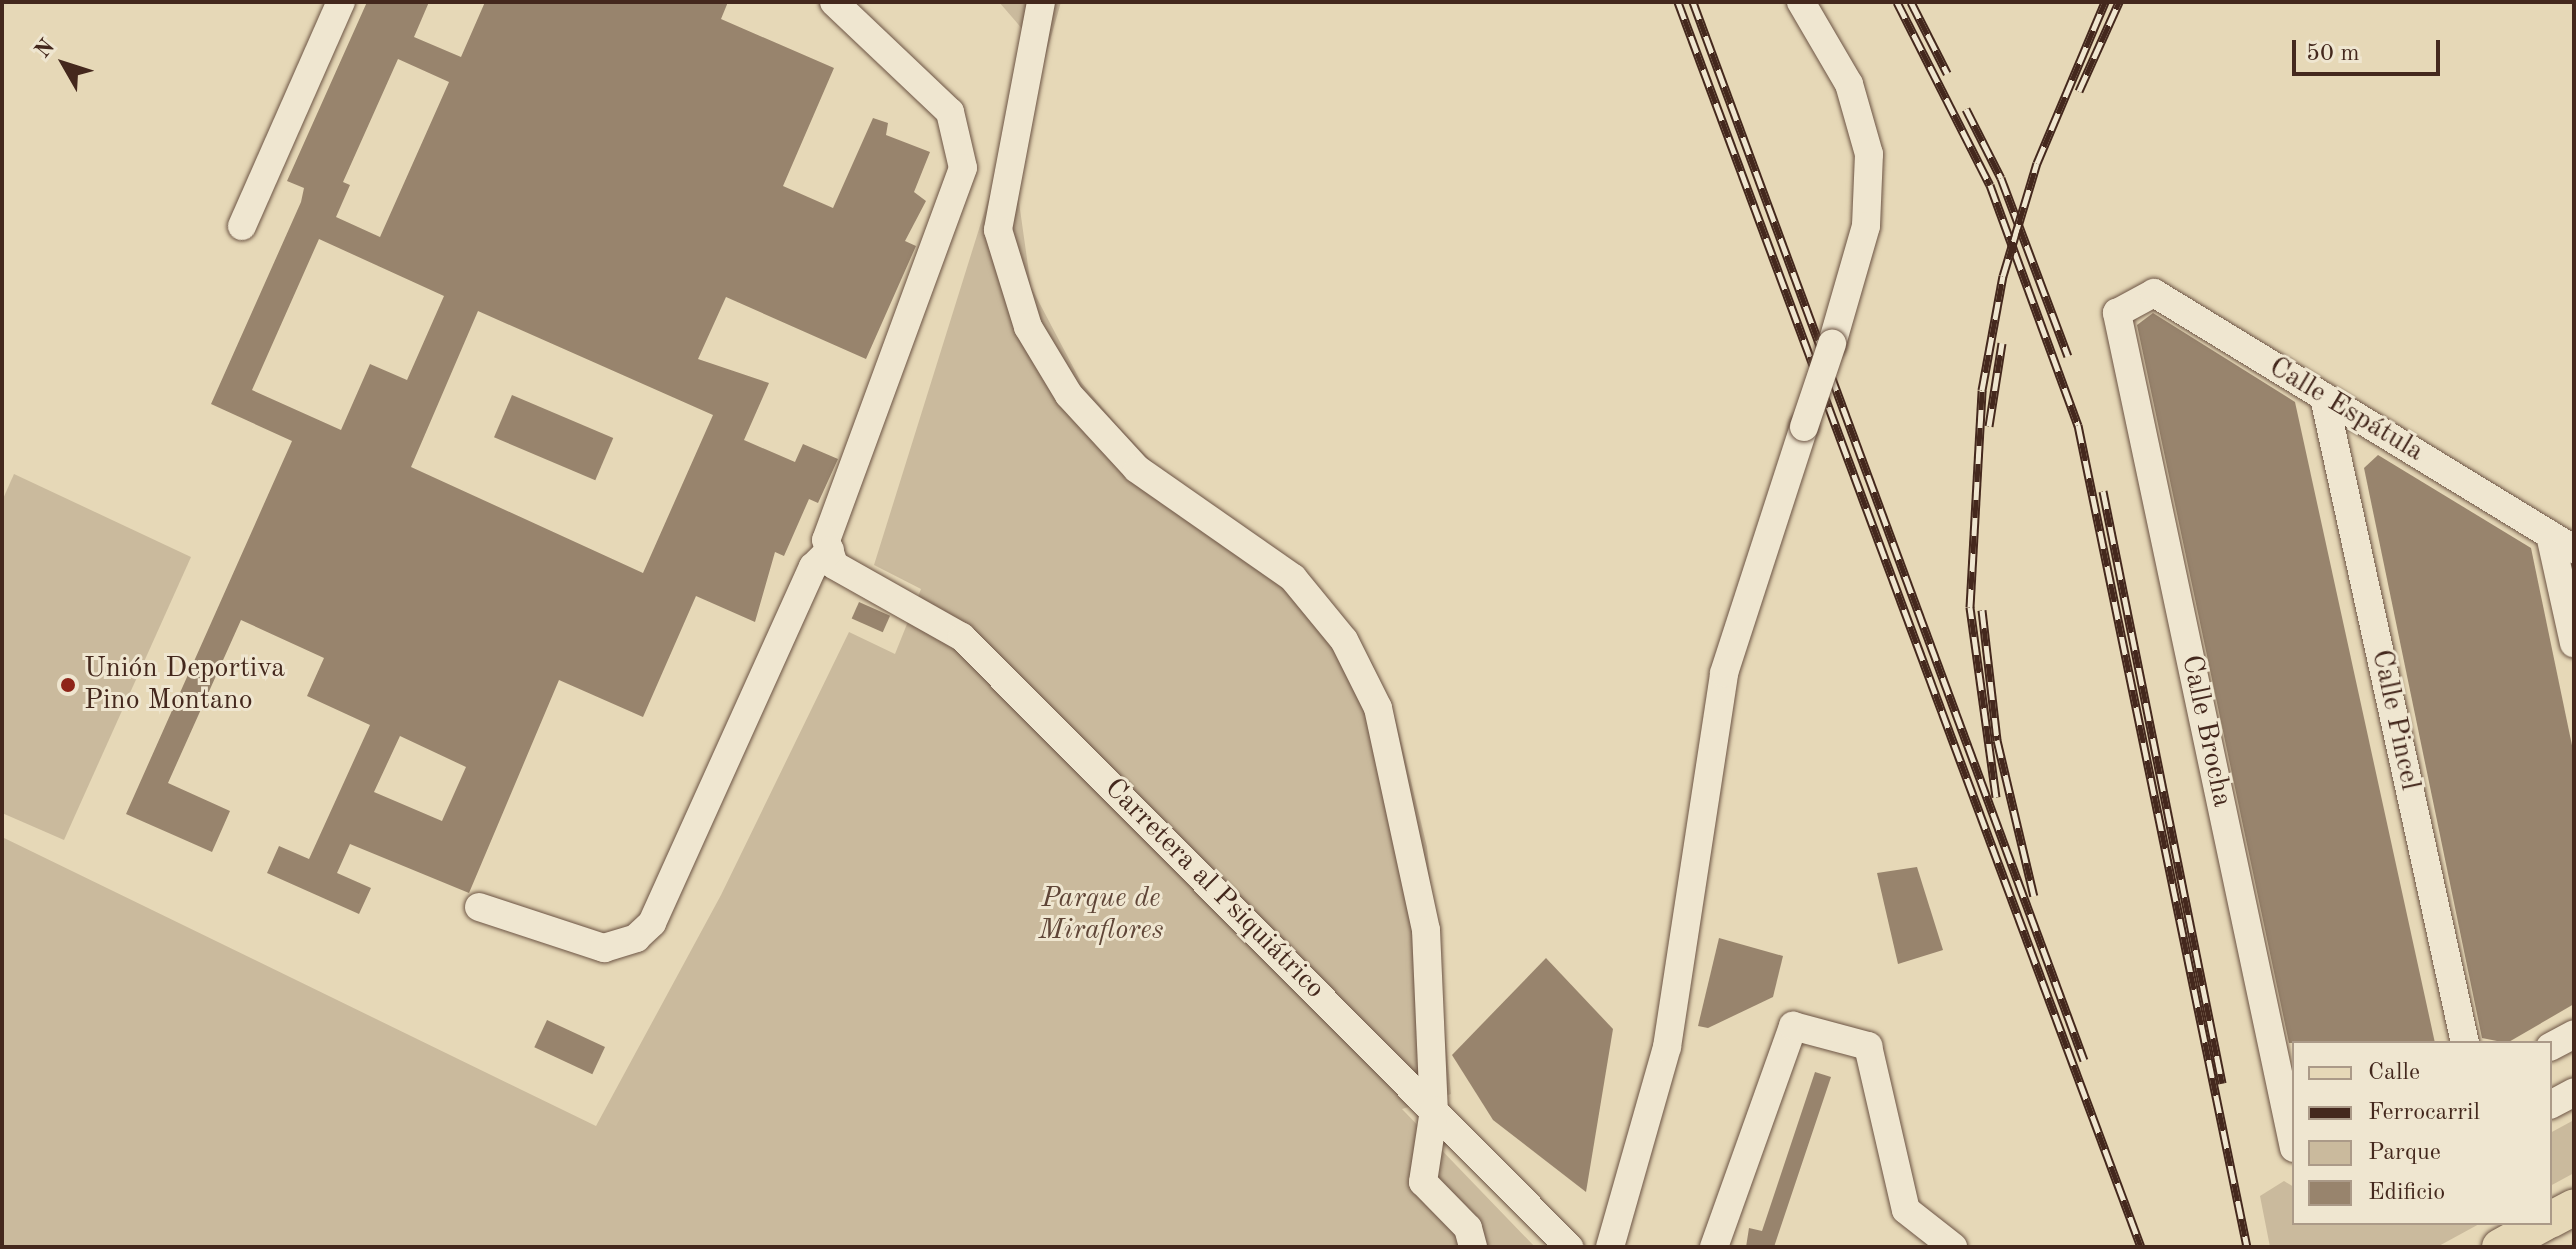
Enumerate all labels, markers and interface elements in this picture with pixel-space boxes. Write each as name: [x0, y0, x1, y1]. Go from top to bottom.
north arrow: [24, 24, 104, 104]
scale bar: [2296, 24, 2444, 74]
text: N: [32, 35, 59, 62]
text: 50 m: [2306, 42, 2360, 66]
street label: Calle Espátula: [2263, 351, 2429, 469]
street label: Calle Pincel: [2364, 647, 2426, 793]
place label: Unión Deportiva Pino Montano: [84, 652, 285, 718]
street label: Calle Brocha: [2174, 652, 2238, 810]
marker: Unión Deportiva Pino Montano: [59, 676, 77, 694]
street label: Carretera al Psiquiátrico: [1097, 772, 1331, 1006]
park label: Parque de Miraflores: [1039, 882, 1163, 948]
legend: [2292, 1041, 2552, 1225]
text: Calle: [2368, 1061, 2420, 1085]
text: Ferrocarril: [2368, 1101, 2480, 1125]
text: Parque: [2368, 1141, 2441, 1165]
text: Edificio: [2368, 1181, 2445, 1205]

